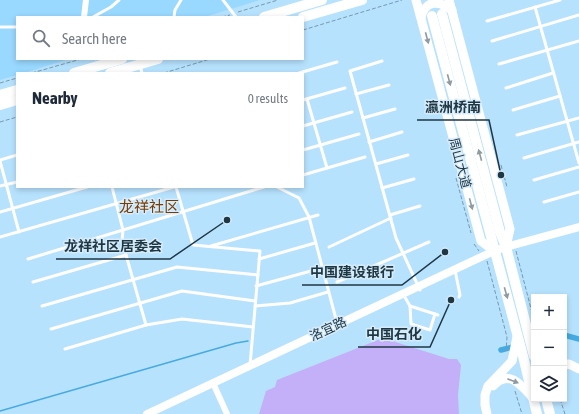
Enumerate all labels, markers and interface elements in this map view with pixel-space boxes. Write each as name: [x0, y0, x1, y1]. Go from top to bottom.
search box: [16, 16, 304, 60]
icon: search: [30, 27, 52, 49]
text: Search here: [62, 30, 127, 47]
one-way arrow: [424, 31, 430, 44]
one-way arrow: [446, 75, 452, 87]
text: Nearby: [32, 88, 78, 108]
text: 0 results: [248, 91, 288, 106]
callout: 瀛洲桥南: [417, 94, 489, 120]
text: 瀛洲桥南: [425, 99, 481, 115]
street label: 周山大道: [446, 136, 474, 190]
one-way arrow: [476, 149, 482, 162]
one-way arrow: [469, 197, 475, 210]
district label: 龙祥社区: [119, 198, 179, 215]
callout: 龙祥社区居委会: [56, 233, 170, 259]
text: 龙祥社区居委会: [64, 238, 162, 254]
callout: 中国建设银行: [302, 259, 402, 285]
text: 中国建设银行: [310, 264, 394, 280]
one-way arrow: [503, 287, 509, 299]
map controls: [531, 294, 567, 402]
button: +: [531, 294, 567, 330]
street label: 洛宜路: [307, 314, 349, 344]
callout: 中国石化: [358, 321, 430, 347]
text: 中国石化: [366, 326, 422, 342]
button: −: [531, 330, 567, 366]
button: layers: [531, 366, 567, 402]
one-way arrow: [508, 378, 520, 384]

